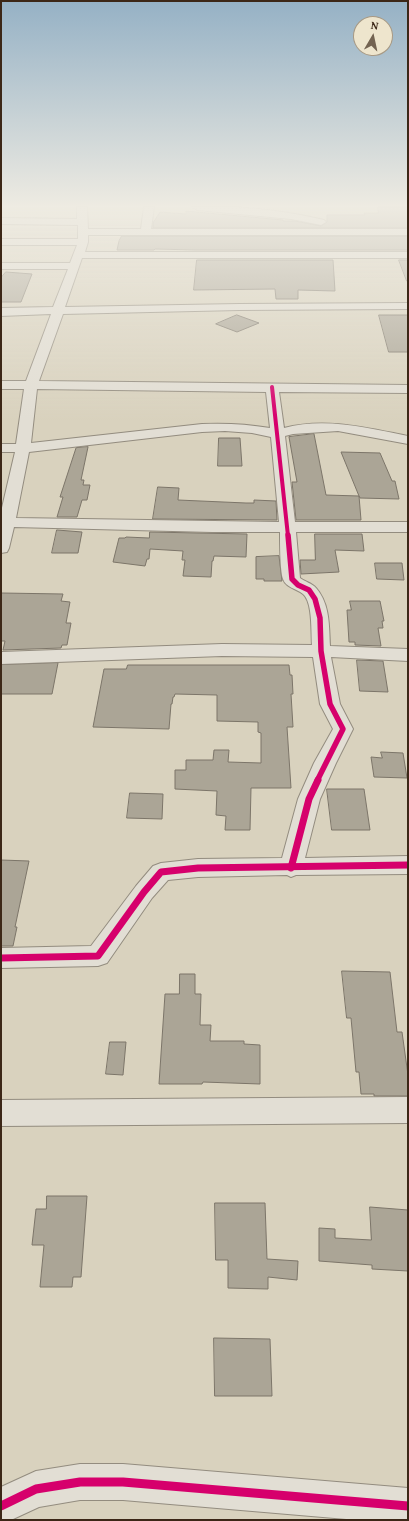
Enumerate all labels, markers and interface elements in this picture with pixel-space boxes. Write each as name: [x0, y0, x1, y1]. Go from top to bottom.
north arrow: [353, 16, 393, 56]
text: N: [370, 17, 380, 34]

